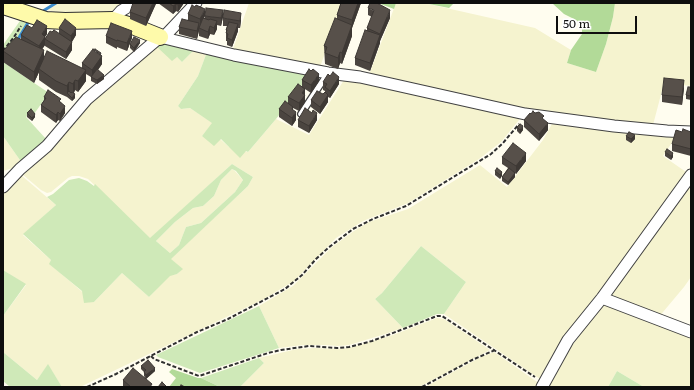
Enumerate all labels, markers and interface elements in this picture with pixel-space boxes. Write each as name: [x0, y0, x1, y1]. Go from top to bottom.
scale bar: [558, 8, 639, 34]
text: 50 m: [563, 14, 590, 32]

